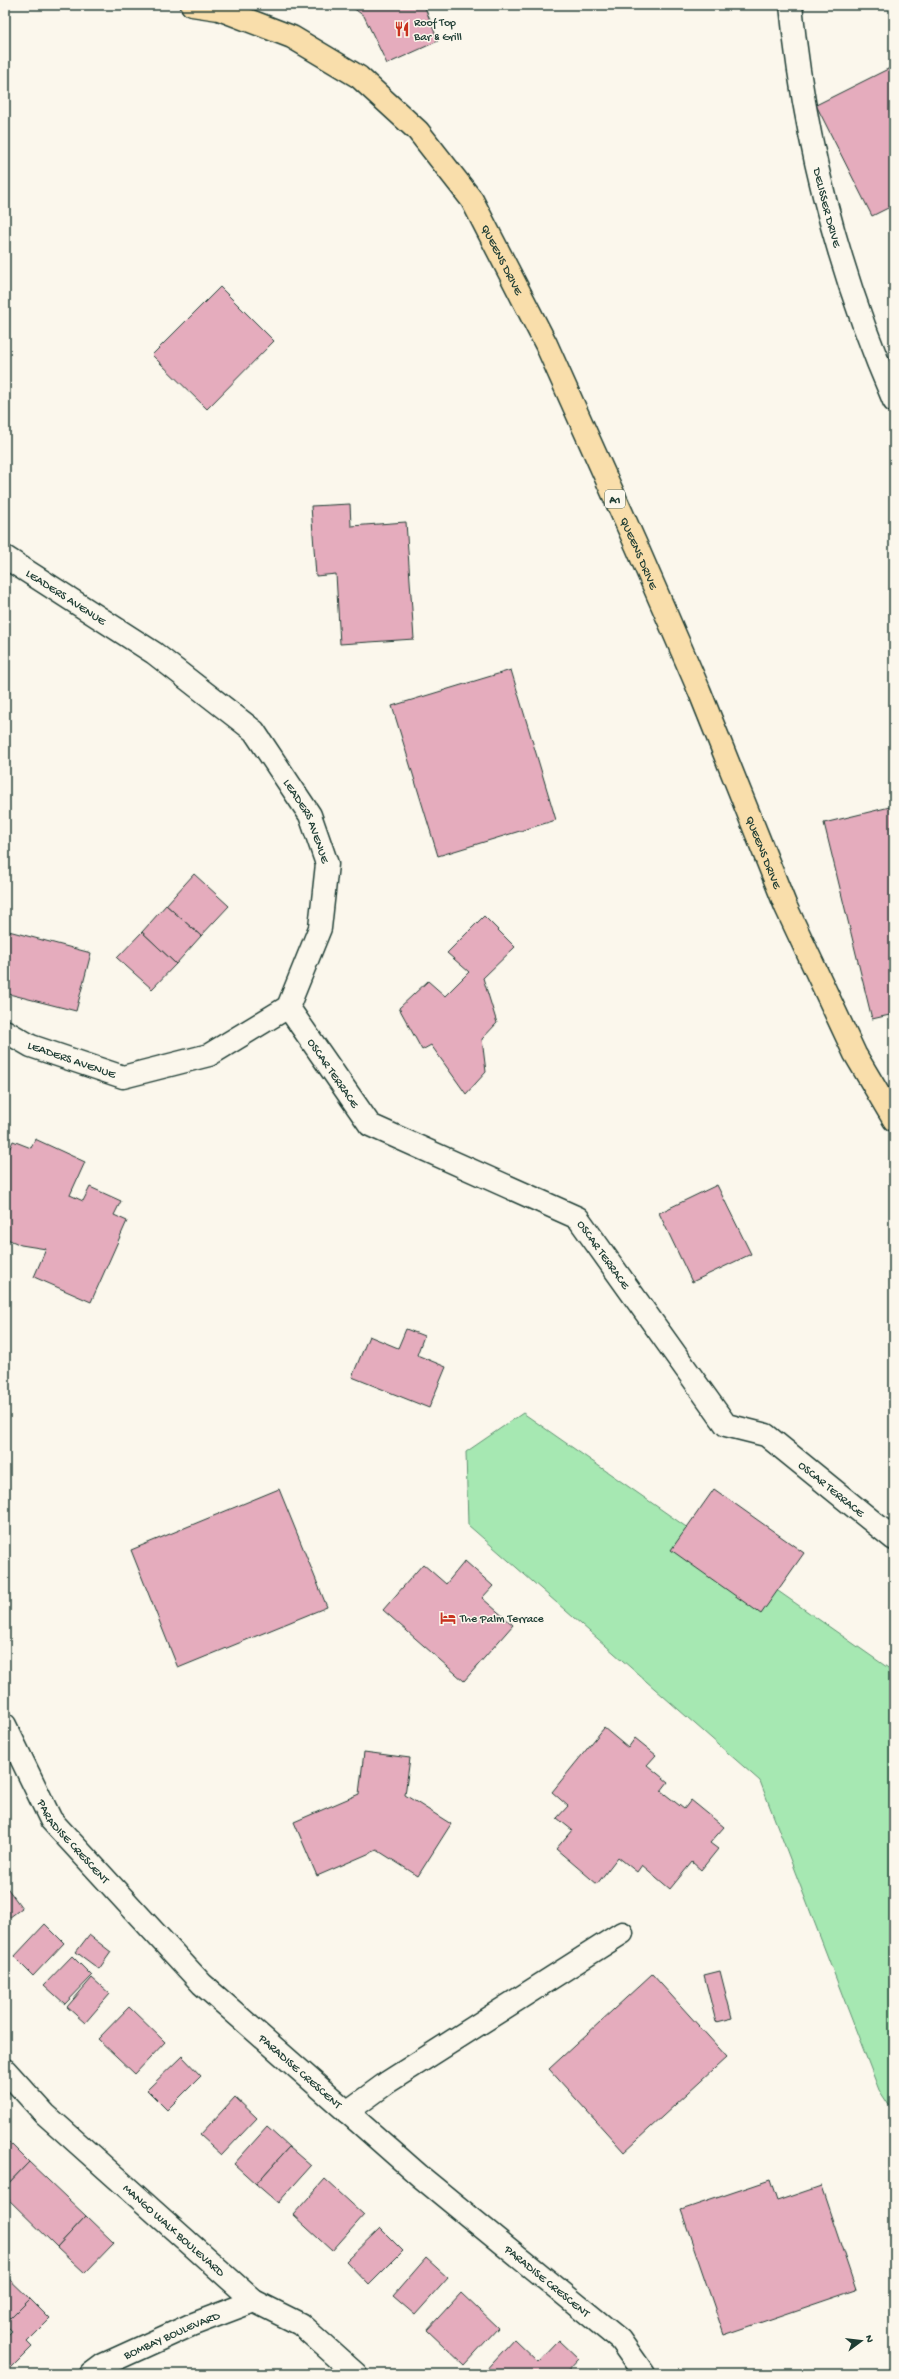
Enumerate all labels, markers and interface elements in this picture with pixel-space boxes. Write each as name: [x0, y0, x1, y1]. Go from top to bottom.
place label: Roof Top Bar & Grill: [413, 17, 462, 45]
restaurant icon: Roof Top Bar & Grill: [393, 20, 411, 38]
street label: DELISSER DRIVE: [809, 166, 843, 250]
street label: QUEENS DRIVE: [477, 223, 525, 298]
road number: A1: [605, 490, 625, 508]
street label: QUEENS DRIVE: [616, 516, 660, 593]
street label: LEADERS AVENUE: [23, 567, 108, 629]
street label: LEADERS AVENUE: [279, 777, 331, 866]
street label: QUEENS DRIVE: [741, 814, 783, 892]
street label: OSCAR TERRACE: [303, 1036, 361, 1112]
street label: LEADERS AVENUE: [25, 1039, 118, 1083]
street label: OSCAR TERRACE: [573, 1218, 632, 1293]
street label: OSCAR TERRACE: [795, 1459, 867, 1521]
hotel icon: The Palm Terrace: [439, 1609, 457, 1627]
place label: The Palm Terrace: [459, 1613, 544, 1627]
street label: PARADISE CRESCENT: [33, 1797, 112, 1889]
street label: PARADISE CRESCENT: [254, 2031, 345, 2114]
street label: MANGO WALK BOULEVARD: [119, 2182, 227, 2281]
street label: PARADISE CRESCENT: [500, 2243, 593, 2322]
street label: BOMBAY BOULEVARD: [121, 2310, 222, 2364]
north arrow: [841, 2321, 881, 2361]
text: N: [862, 2334, 875, 2344]

